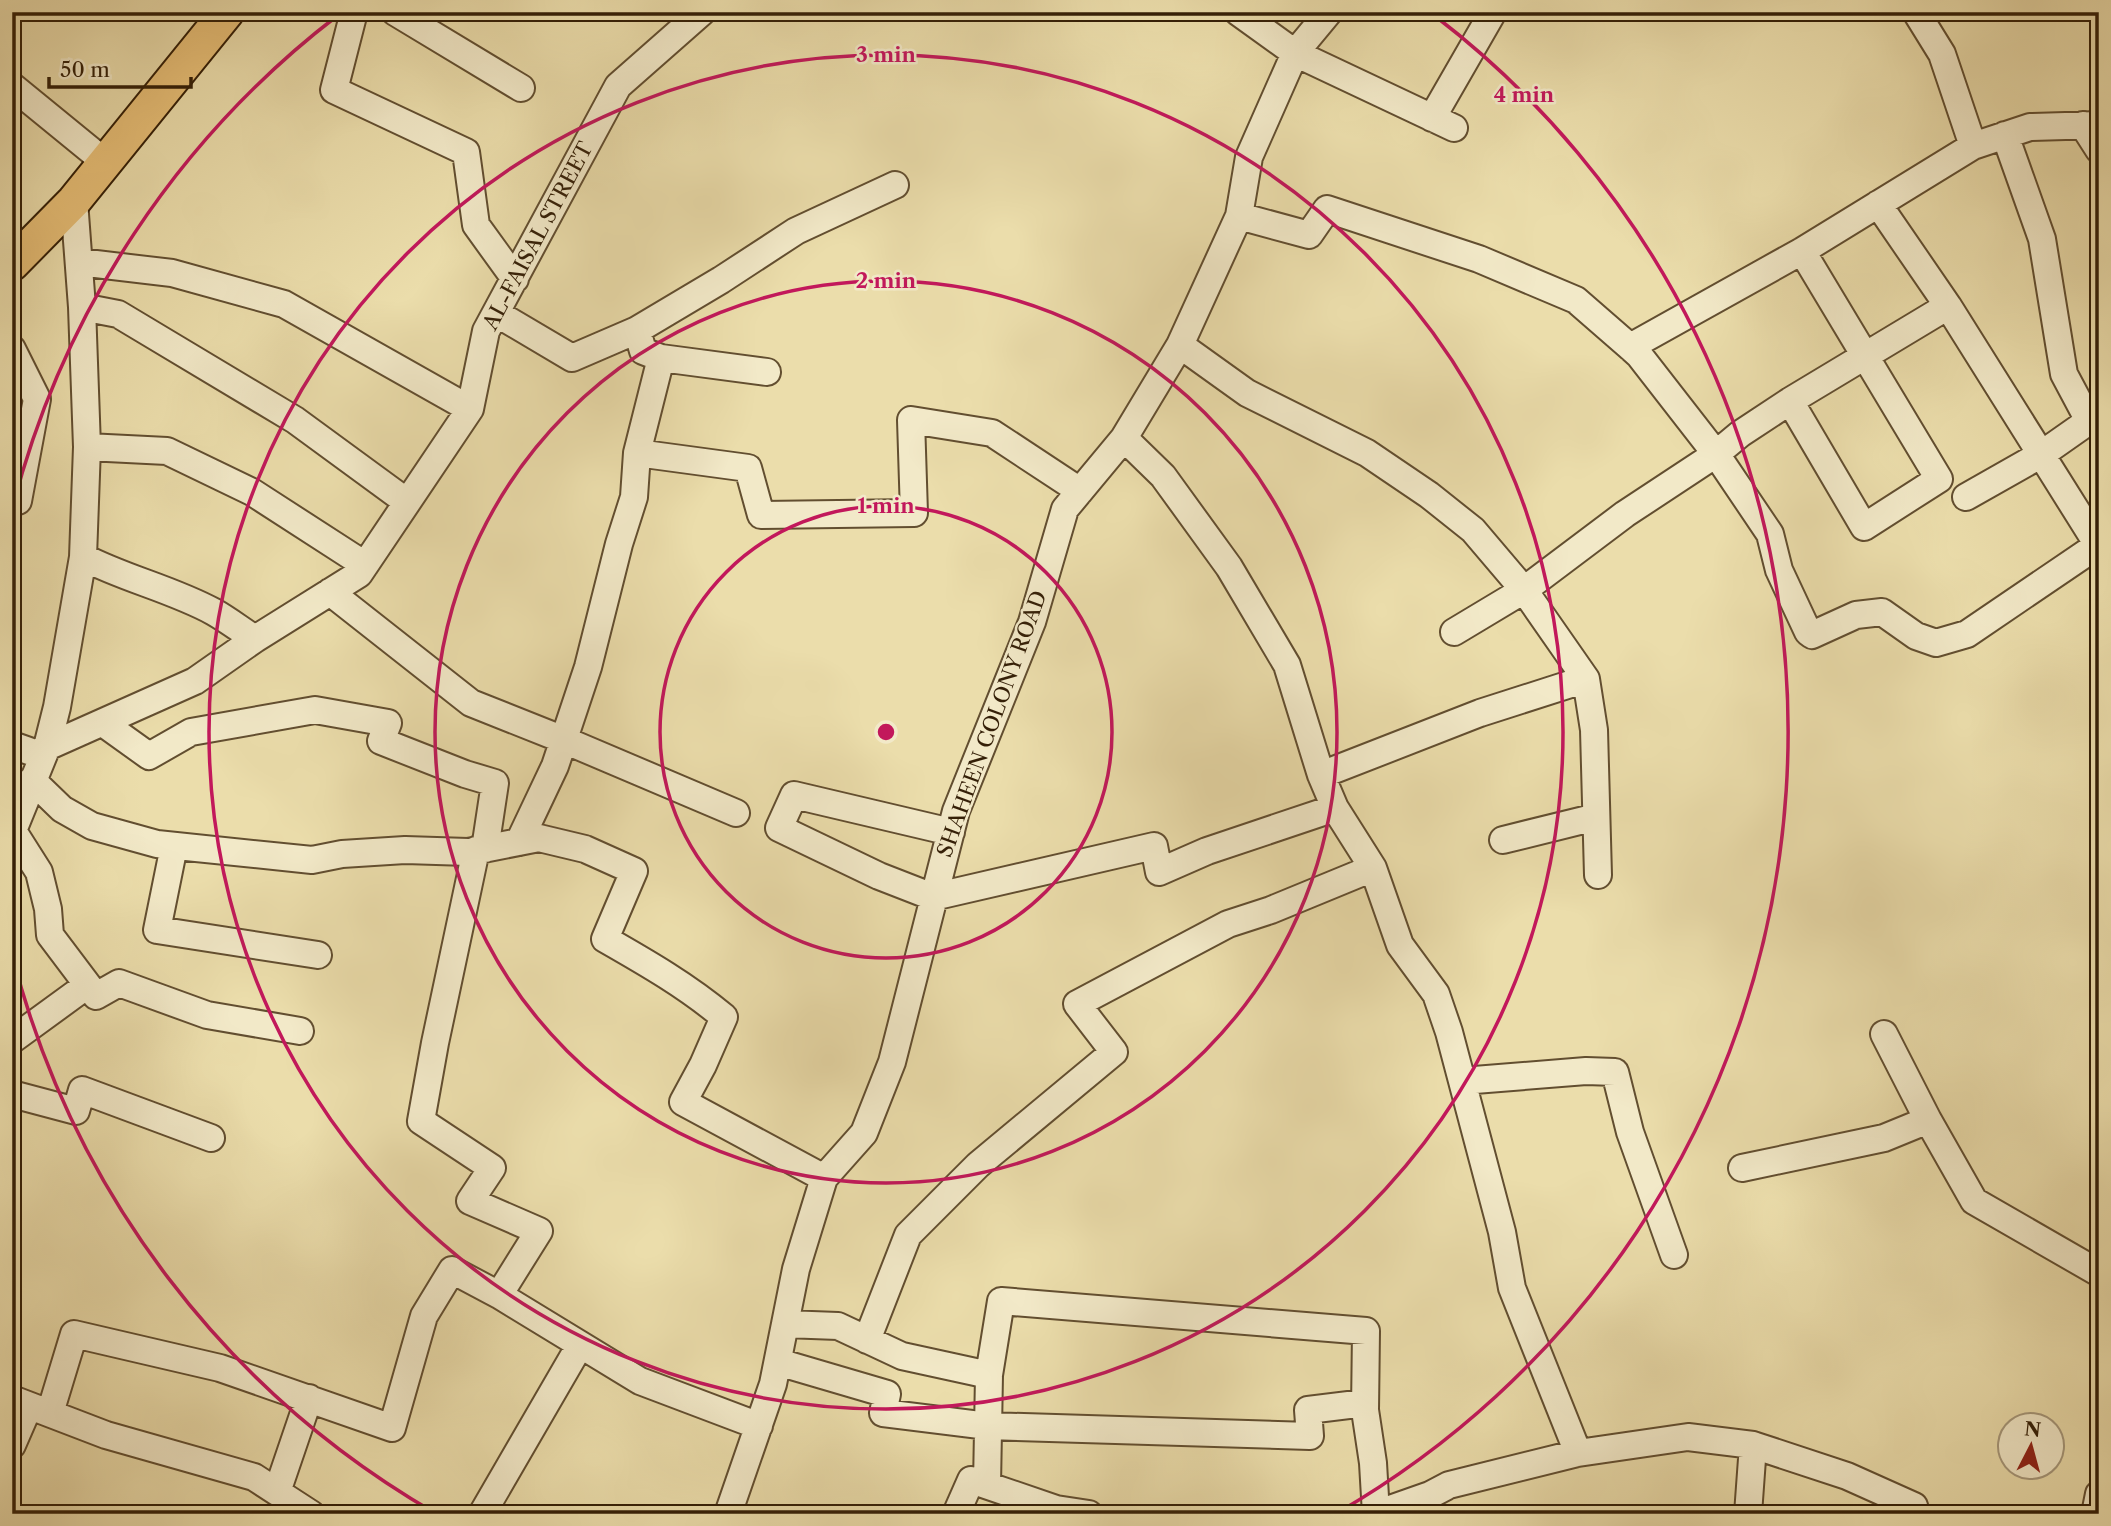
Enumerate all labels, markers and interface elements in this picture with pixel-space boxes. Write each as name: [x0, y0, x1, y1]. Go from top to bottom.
text: 3 min: [856, 42, 917, 67]
scale bar: [49, 46, 191, 90]
text: 50 m: [60, 57, 110, 82]
text: 4 min: [1494, 82, 1555, 107]
street label: AL-FAISAL STREET: [477, 137, 598, 335]
text: 2 min: [856, 268, 917, 293]
text: 1 min: [857, 493, 915, 518]
street label: SHAHEEN COLONY ROAD: [932, 587, 1051, 861]
centre of rings: [874, 720, 898, 744]
north arrow: [1996, 1410, 2066, 1480]
text: N: [2023, 1417, 2042, 1442]

